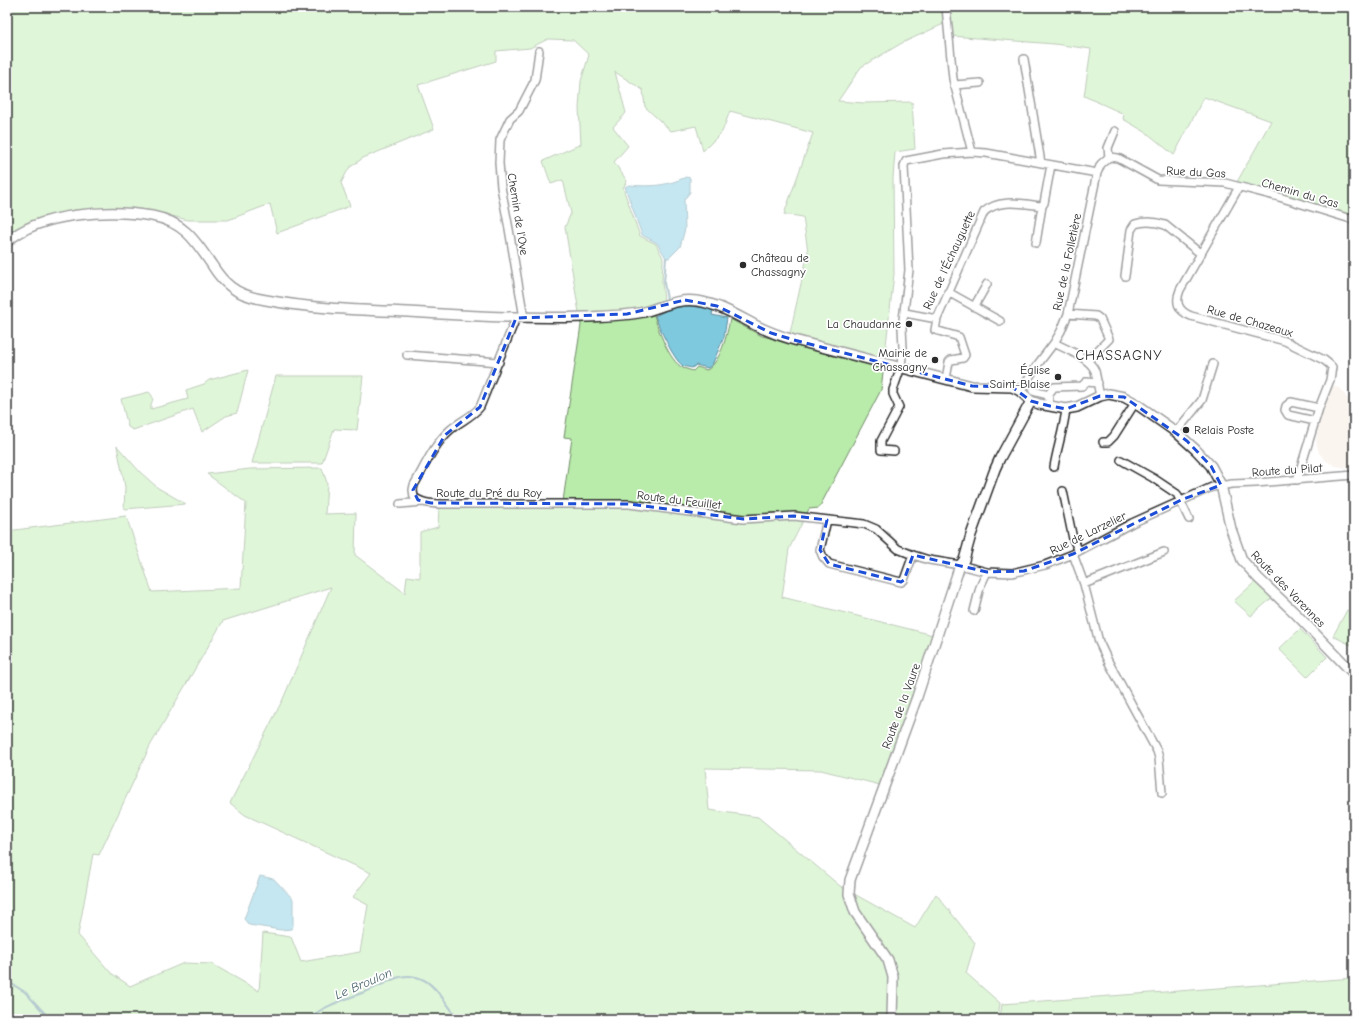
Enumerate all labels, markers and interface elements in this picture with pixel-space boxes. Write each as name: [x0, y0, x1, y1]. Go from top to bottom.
street label: Rue du Gas: [1166, 163, 1226, 181]
street label: Chemin de l'Ove: [505, 172, 531, 256]
street label: Chemin du Gas: [1260, 175, 1340, 211]
street label: Rue de l'Échauguette: [920, 208, 978, 312]
street label: Rue de la Folletière: [1050, 212, 1084, 312]
place label: Château de Chassagny: [751, 251, 809, 279]
marker: Château de Chassagny: [738, 260, 748, 270]
street label: Rue de Chazeaux: [1205, 302, 1295, 340]
place label: La Chaudanne: [827, 317, 901, 331]
marker: La Chaudanne: [904, 319, 914, 329]
place label: Mairie de Chassagny: [873, 346, 928, 374]
district label: CHASSAGNY: [1076, 347, 1162, 364]
marker: Mairie de Chassagny: [930, 355, 940, 365]
place label: Église Saint-Blaise: [990, 363, 1050, 391]
marker: Église Saint-Blaise: [1053, 372, 1063, 382]
place label: Relais Poste: [1194, 423, 1254, 437]
marker: Relais Poste: [1181, 425, 1191, 435]
street label: Route du Pilat: [1251, 461, 1323, 479]
street label: Route du Pré du Roy: [436, 486, 542, 500]
street label: Route du Feuillet: [636, 488, 723, 512]
street label: Rue de Larzelier: [1047, 508, 1129, 558]
street label: Route des Varennes: [1248, 548, 1328, 630]
street label: Route de la Vaure: [879, 661, 923, 751]
water label: Le Broulon: [332, 965, 394, 1002]

